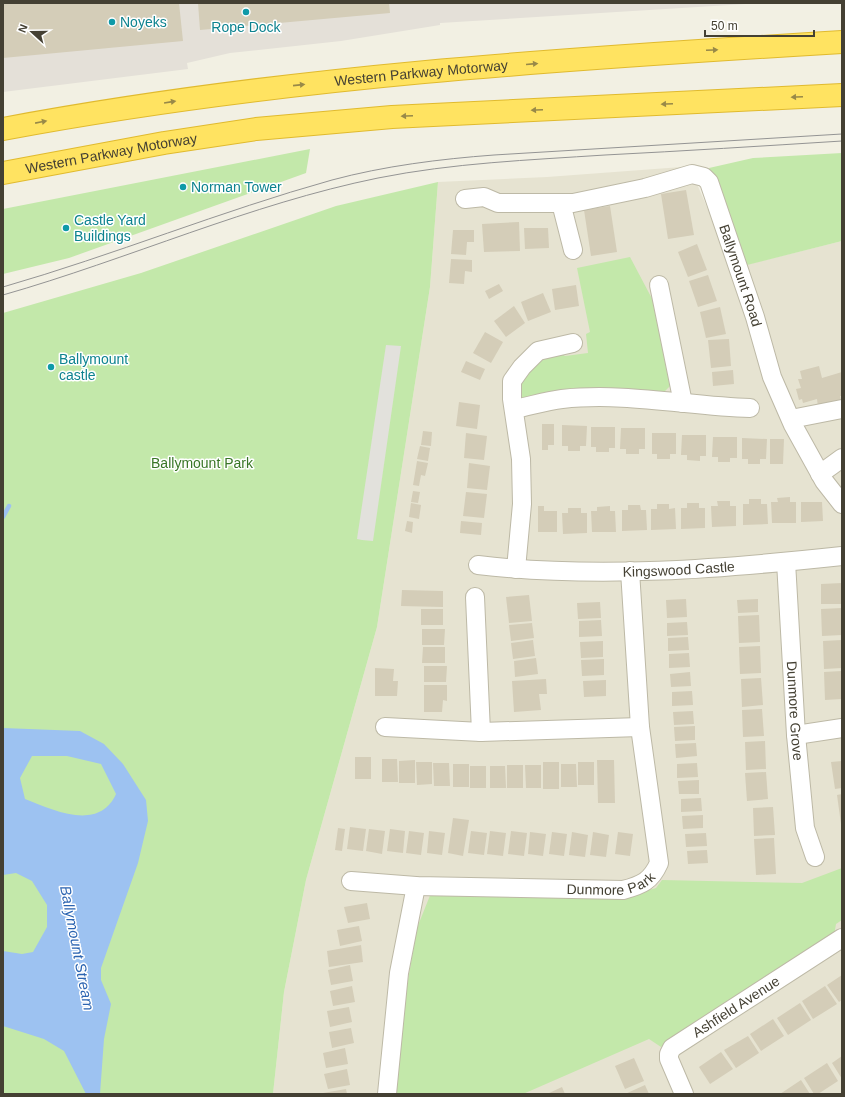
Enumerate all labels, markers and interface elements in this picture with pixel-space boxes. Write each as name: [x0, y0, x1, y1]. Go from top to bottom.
marker: Rope Dock: [241, 7, 251, 17]
north arrow: [12, 12, 52, 52]
scale bar: [705, 12, 814, 38]
place label: Noyeks: [120, 14, 167, 30]
marker: Noyeks: [107, 17, 117, 27]
place label: Rope Dock: [211, 19, 282, 35]
text: 50 m: [711, 19, 738, 33]
text: N: [16, 23, 30, 34]
one-way arrow: [706, 47, 718, 54]
street label: Western Parkway Motorway: [334, 57, 508, 89]
one-way arrow: [526, 60, 538, 67]
one-way arrow: [293, 82, 305, 88]
one-way arrow: [791, 94, 803, 101]
one-way arrow: [164, 99, 176, 105]
one-way arrow: [661, 100, 673, 107]
one-way arrow: [530, 107, 543, 113]
one-way arrow: [401, 113, 413, 120]
one-way arrow: [35, 119, 47, 125]
street label: Western Parkway Motorway: [24, 130, 198, 177]
place label: Norman Tower: [191, 179, 282, 195]
marker: Norman Tower: [178, 182, 188, 192]
place label: Castle Yard Buildings: [74, 212, 146, 244]
street label: Ballymount Road: [716, 222, 765, 328]
marker: Castle Yard Buildings: [61, 223, 71, 233]
place label: Ballymount castle: [59, 351, 128, 383]
marker: Ballymount castle: [46, 362, 56, 372]
park label: Ballymount Park: [151, 455, 254, 471]
street label: Kingswood Castle: [622, 558, 736, 580]
street label: Dunmore Grove: [784, 661, 806, 761]
street label: Dunmore Park: [566, 868, 659, 898]
water label: Ballymount Stream: [57, 884, 98, 1012]
street label: Ashfield Avenue: [690, 973, 783, 1041]

